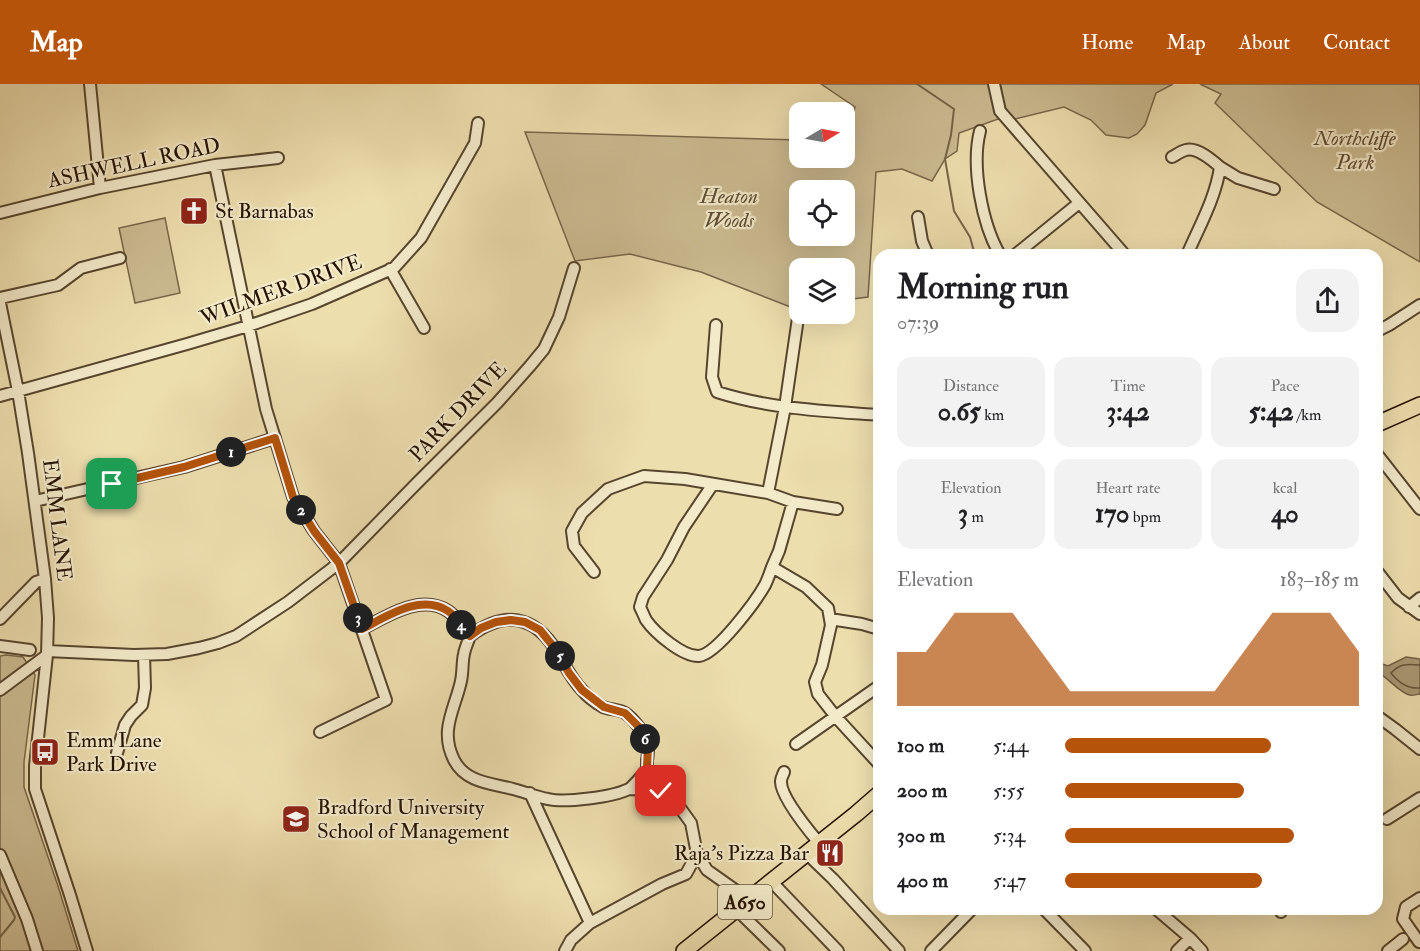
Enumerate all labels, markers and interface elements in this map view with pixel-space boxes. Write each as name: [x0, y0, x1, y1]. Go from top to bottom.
text: Map: [30, 25, 83, 60]
text: Home: [1081, 29, 1133, 56]
text: Map: [1166, 29, 1206, 56]
text: About: [1239, 29, 1290, 56]
text: Contact: [1323, 29, 1390, 56]
north arrow: [789, 102, 855, 168]
map controls: [789, 102, 855, 324]
park label: Northcliffe Park: [1313, 125, 1397, 176]
street label: ASHWELL ROAD: [44, 132, 223, 195]
button: locate: [789, 180, 855, 246]
park label: Heaton Woods: [699, 183, 758, 234]
church icon: St Barnabas: [178, 195, 210, 227]
place label: St Barnabas: [215, 198, 314, 225]
street label: WILMER DRIVE: [195, 248, 366, 332]
button: layers: [789, 258, 855, 324]
text: Morning run: [897, 267, 1069, 308]
button: share: [1296, 269, 1359, 332]
text: 07:39: [897, 310, 939, 335]
street label: PARK DRIVE: [403, 356, 513, 468]
text: Distance: [943, 376, 999, 396]
text: Time: [1111, 376, 1145, 396]
text: Pace: [1271, 376, 1299, 396]
text: 0.65: [938, 396, 981, 428]
text: 3:42: [1106, 396, 1150, 428]
text: 5:42: [1249, 396, 1294, 428]
text: km: [981, 405, 1004, 425]
text: /km: [1294, 405, 1321, 425]
pin: 1: [216, 437, 246, 467]
text: 1: [228, 442, 234, 462]
street label: EMM LANE: [36, 457, 78, 583]
pin: [86, 458, 137, 509]
icon: arrive: [95, 467, 128, 500]
text: Elevation: [941, 478, 1001, 498]
text: Heart rate: [1095, 478, 1161, 498]
text: kcal: [1273, 478, 1297, 498]
pin: 2: [286, 495, 316, 525]
text: 3: [958, 498, 968, 530]
text: 170: [1095, 498, 1129, 530]
text: 40: [1271, 498, 1299, 530]
text: 2: [297, 500, 305, 520]
text: m: [968, 507, 984, 527]
text: bpm: [1129, 507, 1161, 527]
text: Elevation: [897, 567, 973, 592]
text: 183–185 m: [1280, 567, 1359, 592]
pin: 3: [343, 603, 373, 633]
text: 3: [355, 608, 361, 628]
pin: 4: [446, 610, 476, 640]
text: 4: [457, 615, 465, 635]
pin: 5: [545, 641, 575, 671]
text: 5: [556, 646, 564, 666]
pin: 6: [630, 724, 660, 754]
place label: Emm Lane Park Drive: [66, 727, 162, 778]
text: 6: [641, 729, 649, 749]
text: 100 m: [897, 733, 944, 758]
text: 5:44: [993, 733, 1028, 758]
bus stop icon: Emm Lane Park Drive: [29, 736, 61, 768]
pin: [635, 765, 686, 816]
icon: check: [644, 774, 677, 807]
text: 200 m: [897, 778, 947, 803]
text: 5:55: [993, 778, 1024, 803]
place label: Bradford University School of Management: [317, 794, 510, 845]
school or university icon: Bradford University School of Management: [280, 803, 312, 835]
text: 300 m: [897, 823, 945, 848]
text: 5:34: [993, 823, 1025, 848]
restaurant icon: Raja's Pizza Bar: [814, 837, 846, 869]
place label: Raja's Pizza Bar: [674, 840, 809, 867]
text: 400 m: [897, 868, 948, 893]
text: 5:47: [993, 868, 1026, 893]
road number: A650: [718, 885, 772, 919]

